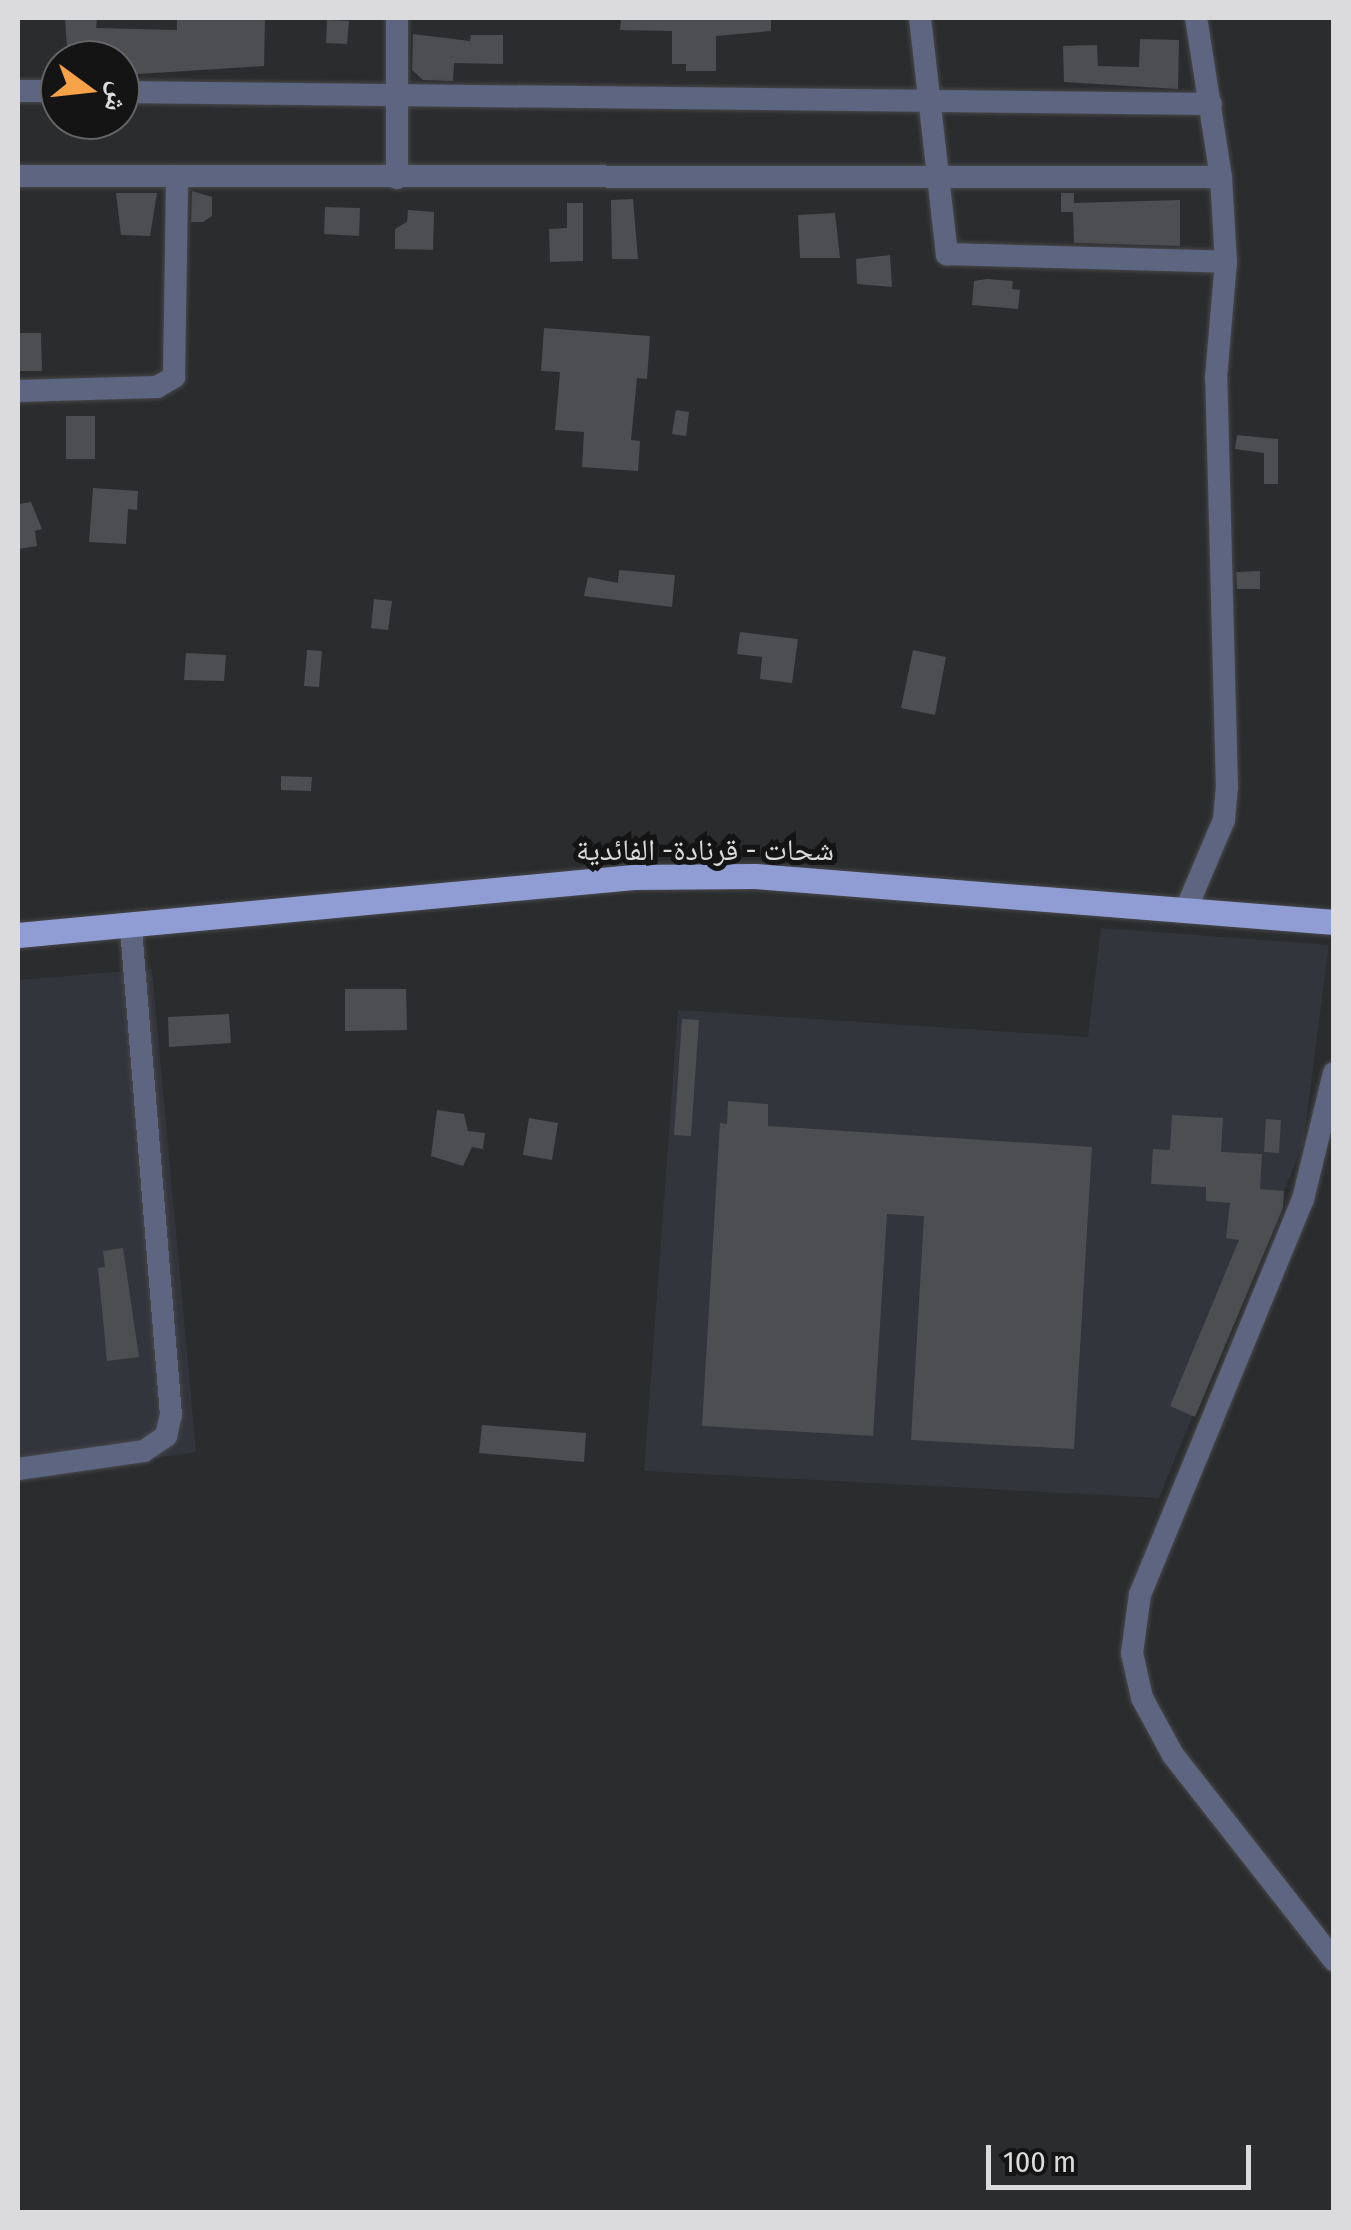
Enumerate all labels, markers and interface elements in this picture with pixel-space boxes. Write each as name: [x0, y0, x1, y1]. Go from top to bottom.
north arrow: [40, 40, 140, 140]
text: ش: [98, 79, 137, 116]
street label: شحات - قرنادة- الفائدية: [576, 832, 834, 868]
scale bar: [991, 2125, 1256, 2187]
text: 100 m: [1003, 2144, 1076, 2180]

